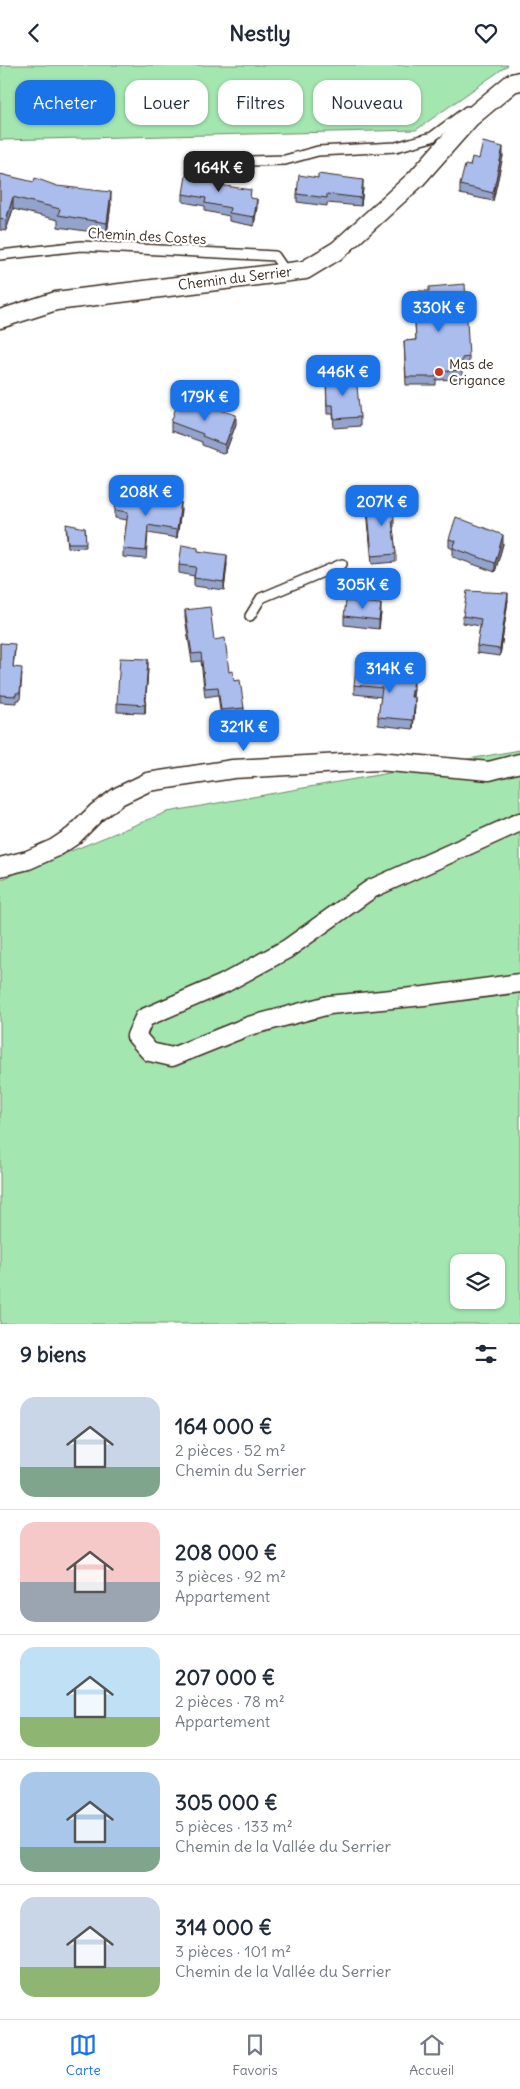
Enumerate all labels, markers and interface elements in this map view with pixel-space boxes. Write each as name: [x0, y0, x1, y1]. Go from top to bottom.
icon: back: [20, 19, 48, 47]
text: Nestly: [229, 19, 291, 47]
icon: heart: [472, 19, 500, 47]
chip: Acheter: [15, 80, 115, 125]
chip: Louer: [125, 80, 208, 125]
chip: Filtres: [218, 80, 303, 125]
chip: Nouveau: [313, 80, 421, 125]
pin: 164K €: [178, 151, 260, 193]
text: 164K €: [195, 157, 243, 177]
street label: Chemin des Costes: [87, 224, 207, 248]
street label: Chemin du Serrier: [177, 262, 293, 294]
pin: 330K €: [398, 291, 480, 333]
text: 330K €: [413, 297, 465, 317]
pin: 446K €: [302, 355, 384, 397]
place label: Mas de Crigance: [449, 355, 505, 389]
text: 446K €: [317, 361, 369, 381]
marker: Mas de Crigance: [433, 366, 445, 378]
pin: 179K €: [164, 379, 246, 422]
text: 179K €: [181, 386, 229, 406]
pin: 208K €: [105, 475, 187, 517]
text: 208K €: [120, 481, 172, 501]
pin: 207K €: [341, 485, 423, 527]
text: 207K €: [357, 491, 407, 511]
pin: 305K €: [322, 567, 404, 610]
text: 305K €: [337, 574, 389, 594]
pin: 314K €: [349, 651, 431, 694]
text: 314K €: [366, 658, 414, 678]
pin: 321K €: [203, 709, 285, 752]
text: 321K €: [220, 716, 268, 736]
map controls: [450, 1254, 505, 1309]
button: layers: [450, 1254, 505, 1309]
icon: filters: [472, 1340, 500, 1368]
text: 9 biens: [20, 1341, 86, 1368]
text: 164 000 €: [175, 1413, 273, 1440]
icon: home: [60, 1417, 120, 1477]
text: 2 pièces · 52 m²: [175, 1440, 286, 1460]
text: Chemin du Serrier: [175, 1460, 306, 1480]
text: 208 000 €: [175, 1539, 277, 1566]
icon: home: [60, 1542, 120, 1602]
text: 3 pièces · 92 m²: [175, 1566, 286, 1586]
text: Appartement: [175, 1586, 270, 1606]
text: 207 000 €: [175, 1664, 275, 1691]
icon: home: [60, 1667, 120, 1727]
text: 2 pièces · 78 m²: [175, 1691, 285, 1711]
text: Appartement: [175, 1711, 270, 1731]
text: 305 000 €: [175, 1789, 278, 1816]
icon: home: [60, 1792, 120, 1852]
text: 5 pièces · 133 m²: [175, 1816, 293, 1836]
text: Chemin de la Vallée du Serrier: [175, 1836, 391, 1856]
text: 314 000 €: [175, 1914, 272, 1941]
icon: home: [60, 1917, 120, 1977]
text: 3 pièces · 101 m²: [175, 1941, 291, 1961]
text: Chemin de la Vallée du Serrier: [175, 1961, 391, 1981]
tab: Carte: [66, 2031, 101, 2079]
tab: Favoris: [232, 2031, 278, 2079]
tab: Accueil: [409, 2031, 454, 2079]

